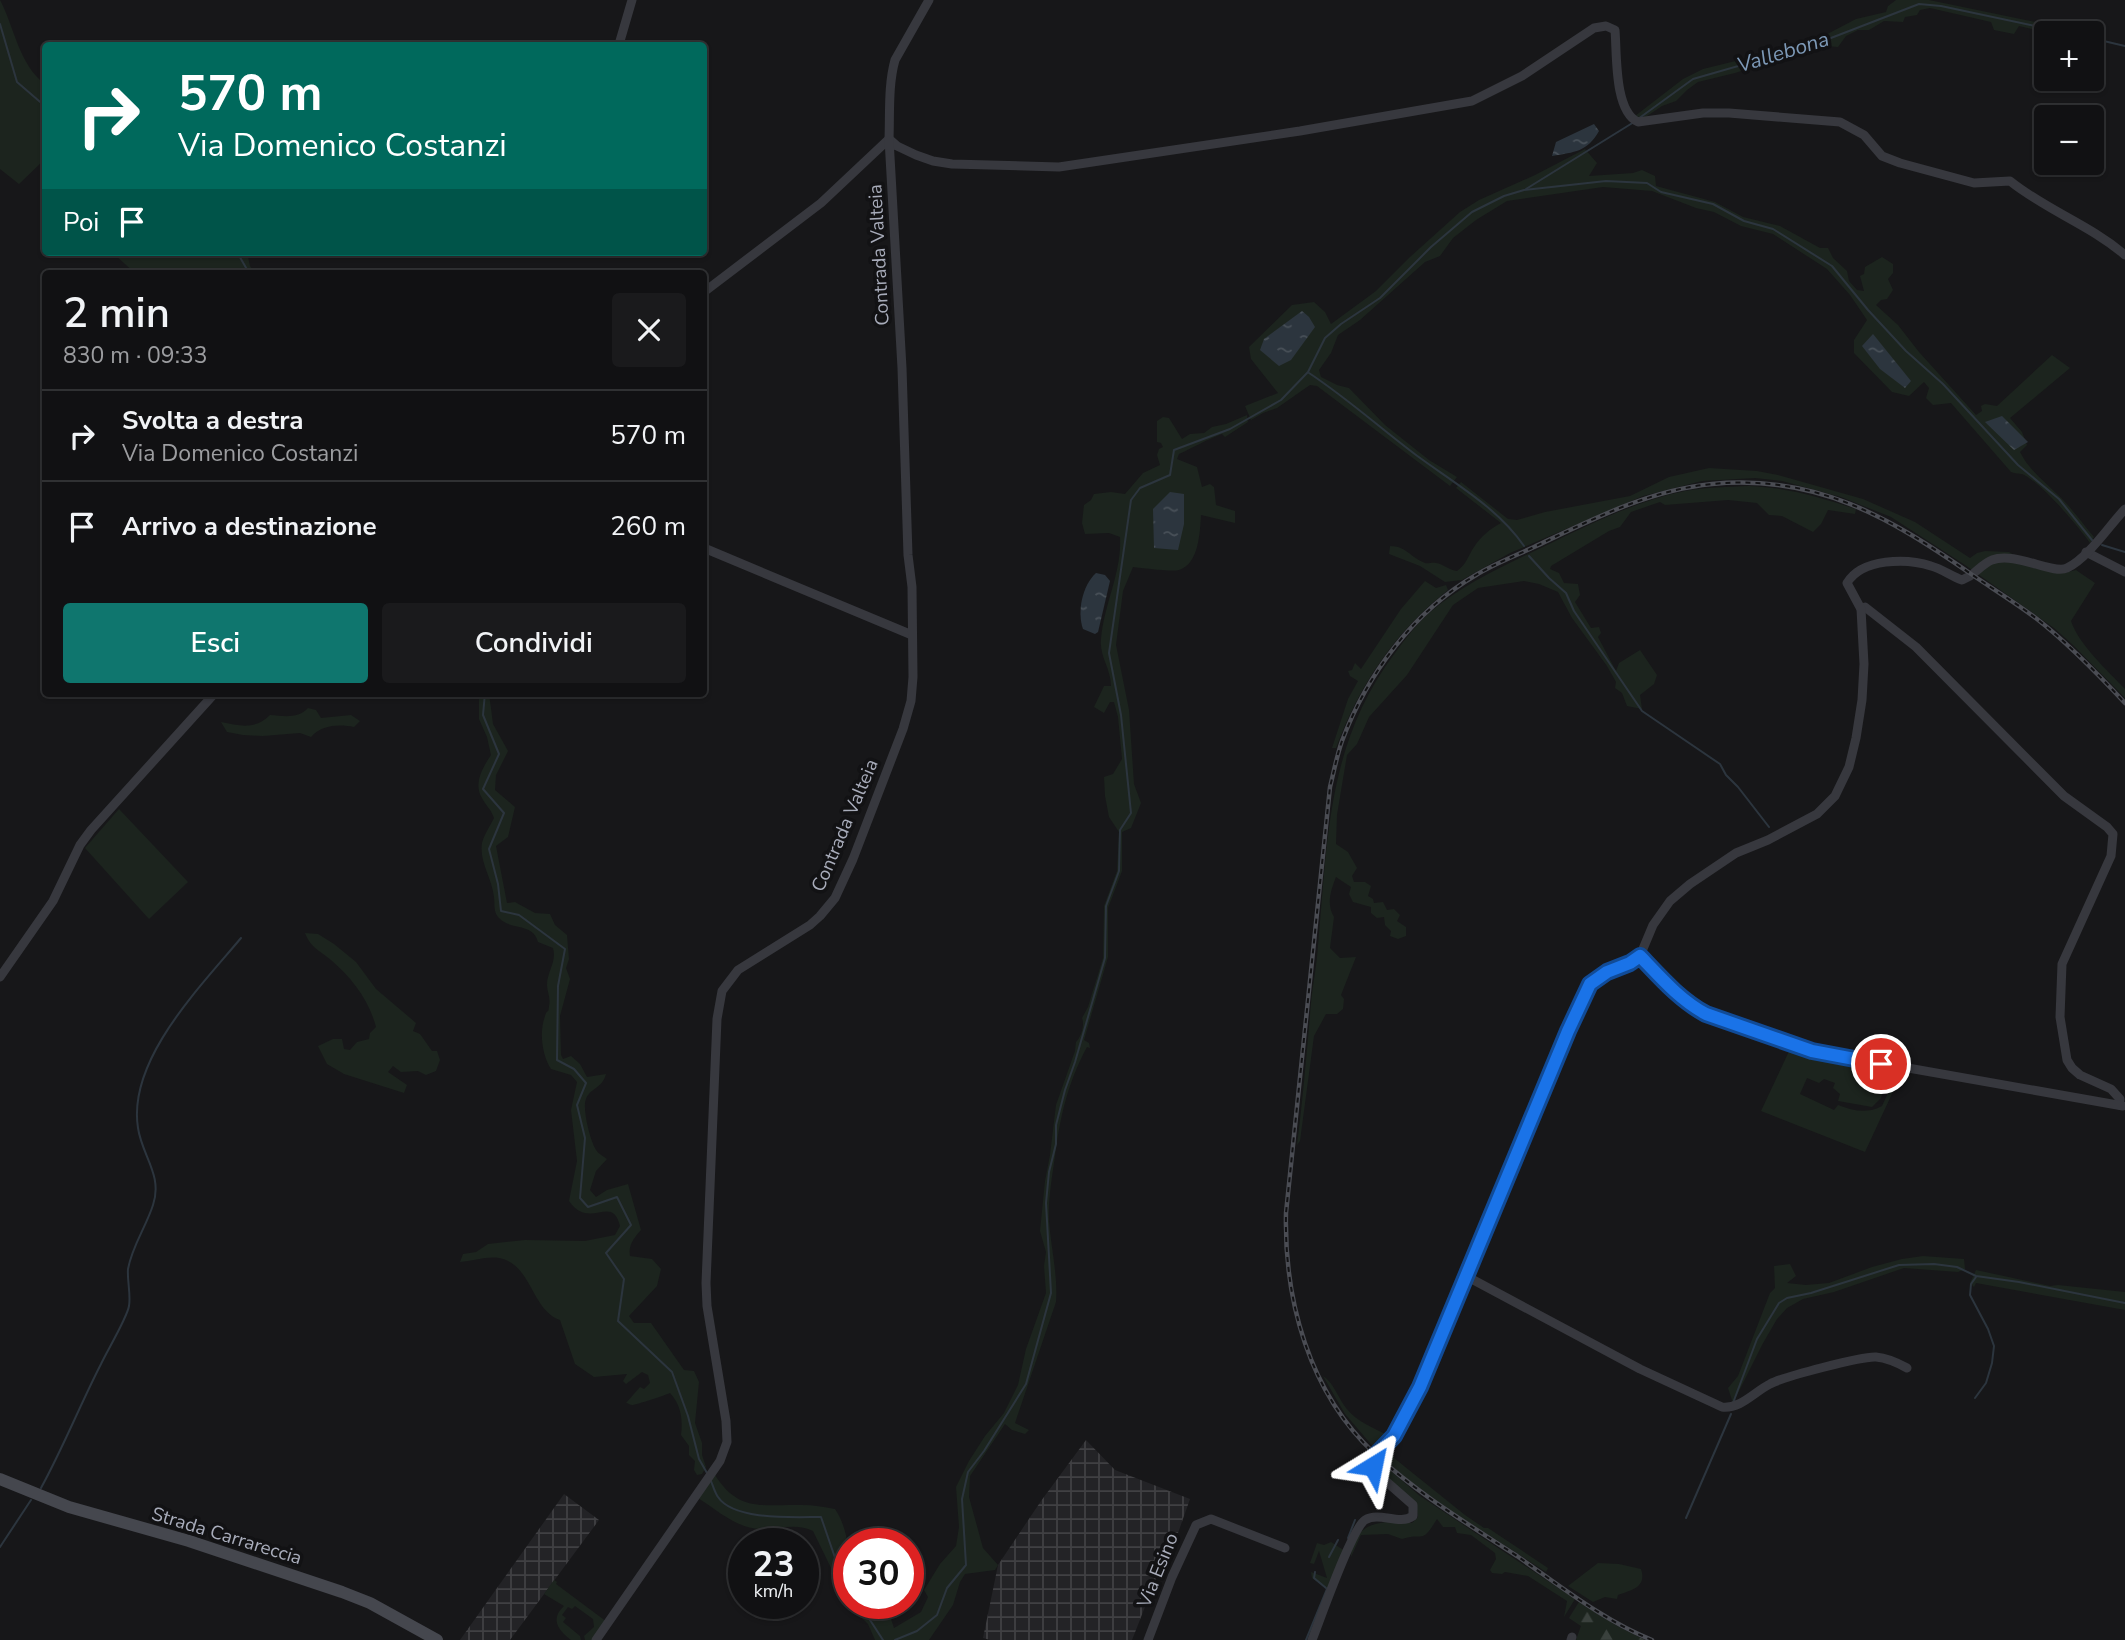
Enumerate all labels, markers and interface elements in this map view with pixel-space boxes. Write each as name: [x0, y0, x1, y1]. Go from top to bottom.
map controls: [2034, 21, 2104, 175]
button: +: [2034, 21, 2104, 91]
water label: Vallebona: [1734, 25, 1832, 79]
text: 570 m: [178, 60, 322, 127]
icon: right: [63, 70, 154, 161]
button: −: [2034, 105, 2104, 175]
text: Via Domenico Costanzi: [178, 124, 507, 167]
street label: Contrada Valteia: [862, 184, 896, 326]
icon: arrive: [113, 203, 151, 241]
text: Poi: [63, 205, 99, 240]
text: 2 min: [63, 285, 170, 342]
button: close: [612, 293, 686, 367]
text: 830 m · 09:33: [63, 340, 208, 371]
text: Svolta a destra: [122, 403, 304, 438]
icon: right: [63, 417, 101, 455]
text: 570 m: [610, 418, 686, 453]
text: Via Domenico Costanzi: [122, 438, 358, 469]
icon: arrive: [63, 508, 101, 546]
text: Arrivo a destinazione: [122, 509, 377, 544]
text: 260 m: [610, 509, 686, 544]
button: Esci: [63, 603, 368, 683]
button: Condividi: [382, 603, 686, 683]
street label: Contrada Valteia: [805, 755, 885, 896]
pin: [1851, 1034, 1911, 1094]
icon: arrive: [1862, 1045, 1900, 1083]
position arrow: [1336, 1429, 1410, 1503]
street label: Strada Carrareccia: [148, 1501, 305, 1571]
speed limit sign: 30: [833, 1528, 924, 1619]
street label: Via Esino: [1131, 1529, 1185, 1612]
text: 23: [752, 1541, 795, 1588]
text: km/h: [754, 1579, 793, 1603]

